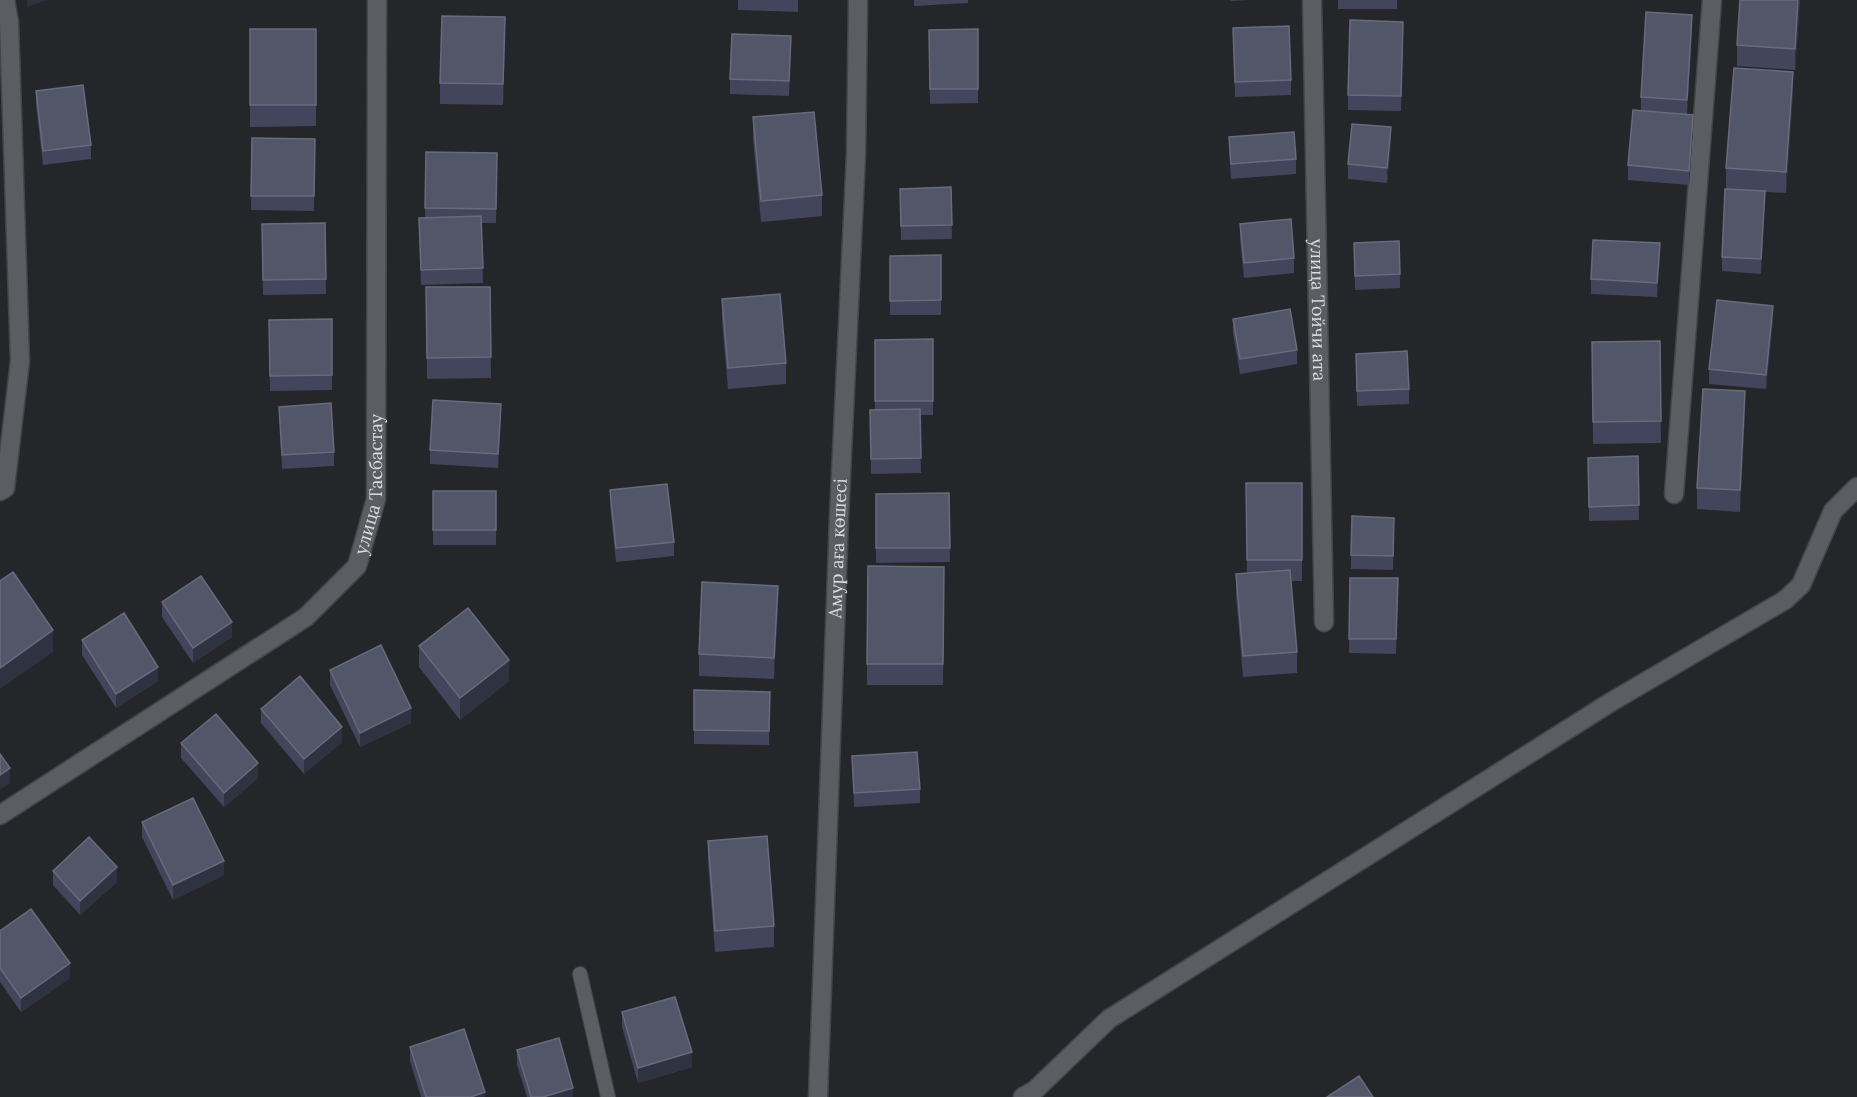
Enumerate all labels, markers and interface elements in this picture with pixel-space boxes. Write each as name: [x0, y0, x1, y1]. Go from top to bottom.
street label: улица Тойчи ата: [1306, 238, 1331, 381]
street label: улица Тасбастау: [349, 413, 387, 557]
street label: Амур аға көшесі: [823, 478, 852, 620]

